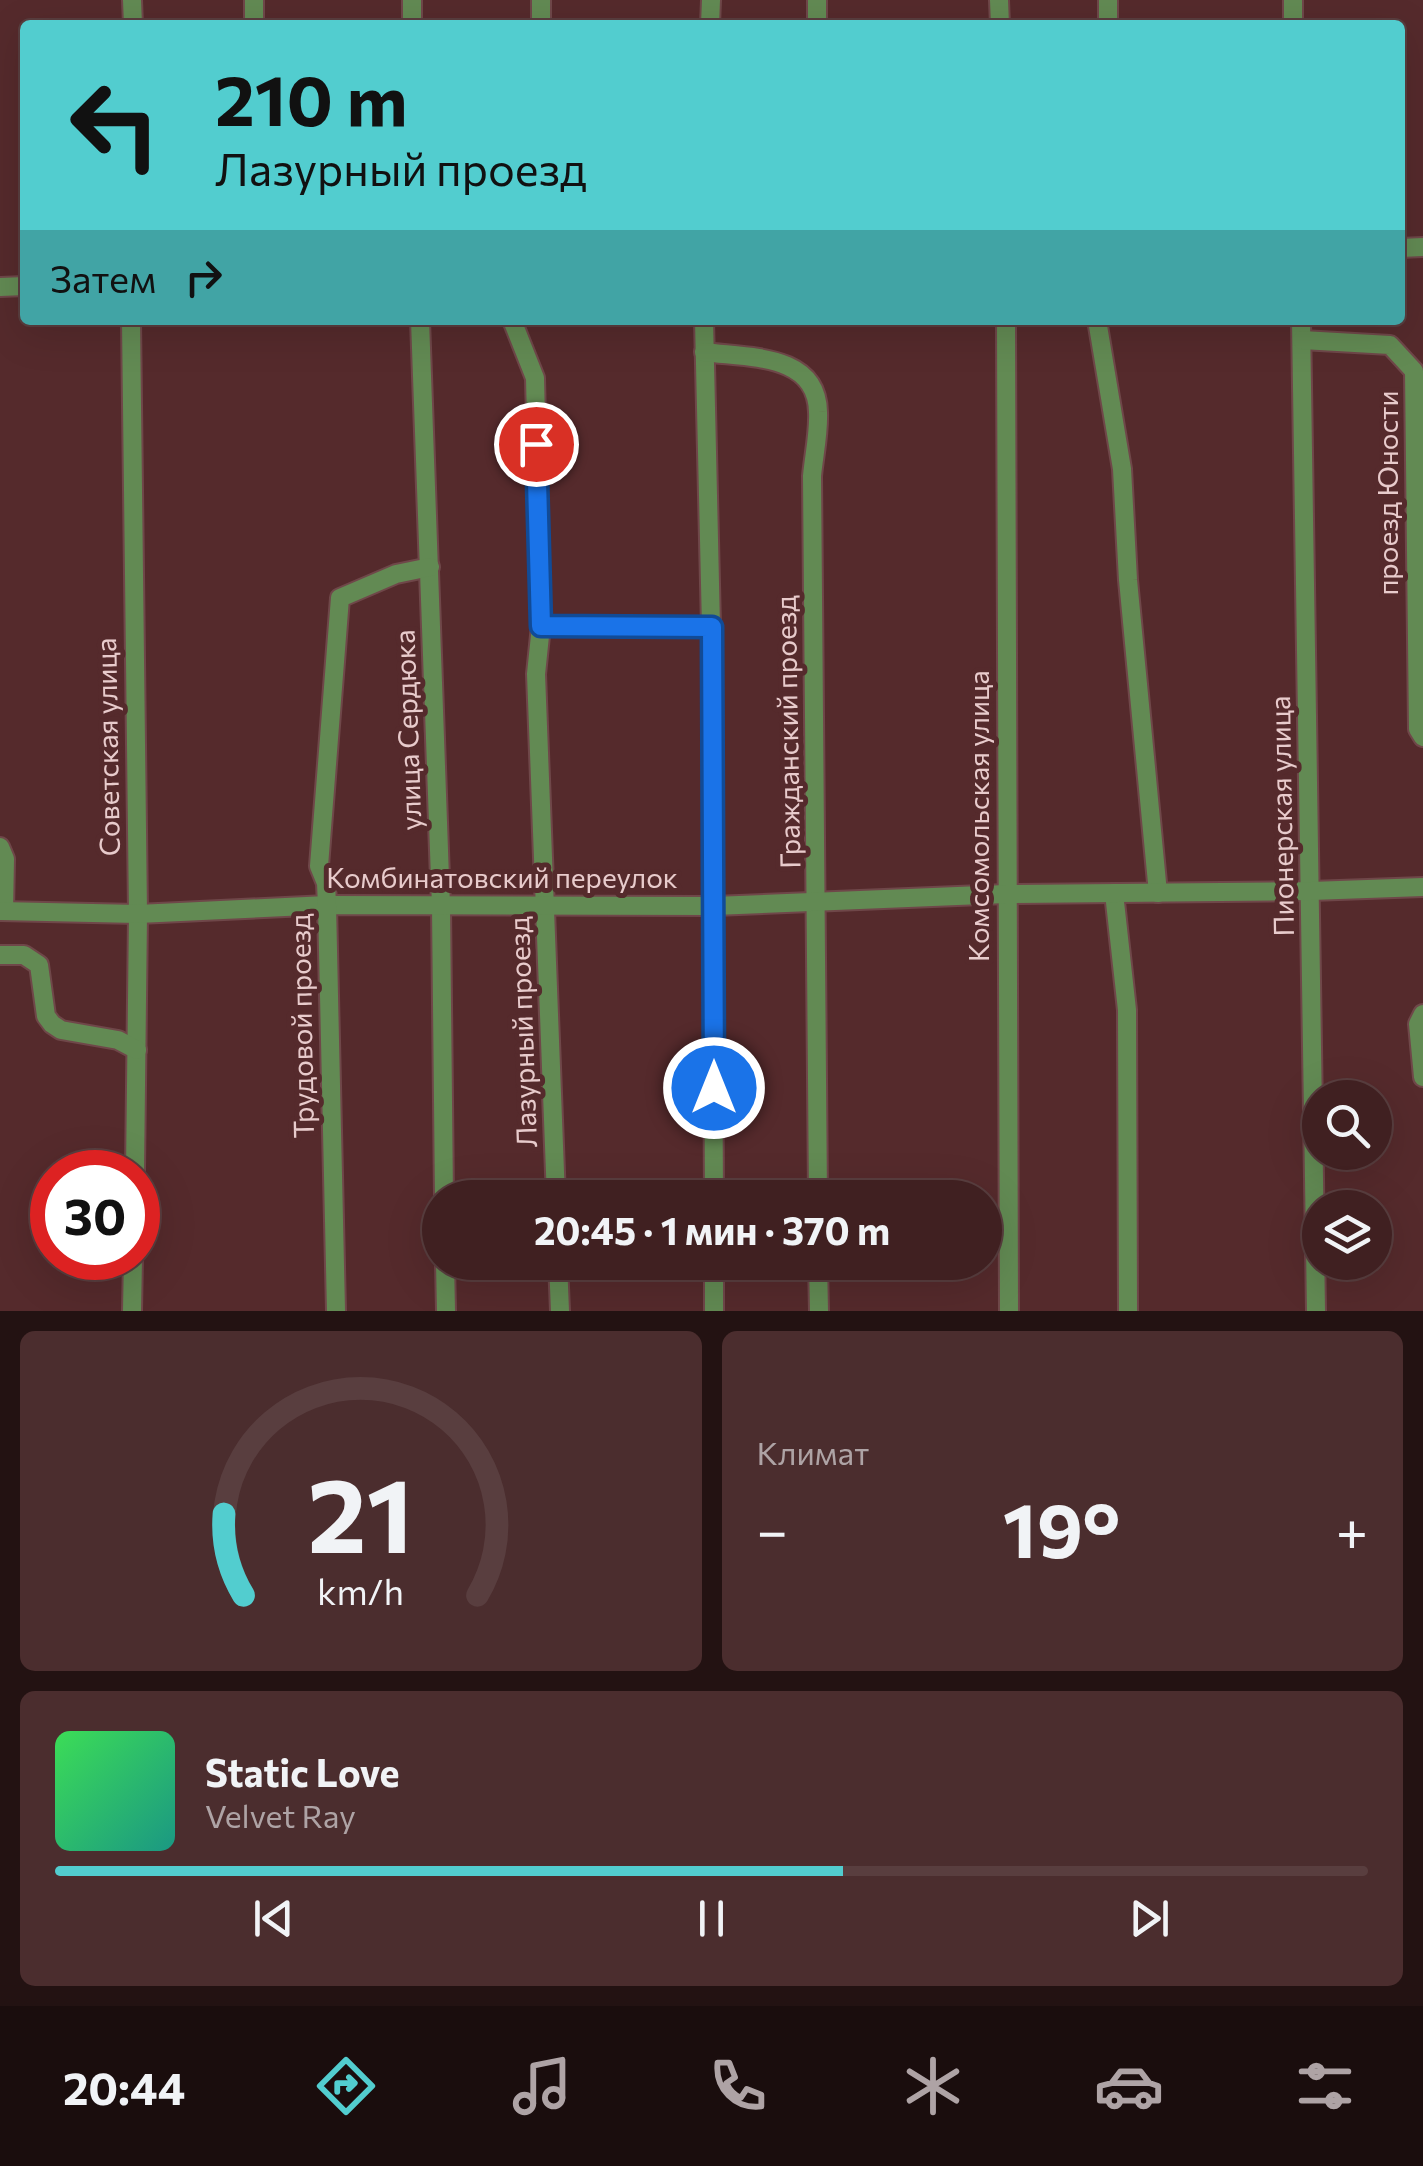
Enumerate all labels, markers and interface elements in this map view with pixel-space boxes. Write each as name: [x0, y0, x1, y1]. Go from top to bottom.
text: 210 m: [215, 55, 407, 140]
icon: left: [50, 60, 180, 190]
text: Лазурный проезд: [215, 140, 587, 195]
icon: right: [176, 250, 231, 305]
text: Затем: [50, 254, 156, 301]
street label: проезд Юности: [1370, 390, 1404, 596]
pin: [494, 402, 579, 487]
icon: arrive: [509, 417, 564, 472]
street label: Гражданский проезд: [768, 595, 806, 869]
street label: улица Сердюка: [387, 629, 427, 831]
street label: Советская улица: [88, 637, 126, 857]
street label: Комсомольская улица: [961, 670, 995, 962]
street label: Пионерская улица: [1262, 695, 1300, 937]
street label: Комбинатовский переулок: [326, 860, 678, 894]
street label: Трудовой проезд: [282, 913, 320, 1139]
street label: Лазурный проезд: [501, 916, 543, 1148]
position arrow: [662, 1036, 766, 1140]
map controls: [1302, 1080, 1392, 1280]
button: search: [1302, 1080, 1392, 1170]
speed limit sign: 30: [30, 1150, 160, 1280]
button: layers: [1302, 1190, 1392, 1280]
text: 20:45 · 1 мин · 370 m: [534, 1206, 890, 1253]
text: Климат: [757, 1432, 869, 1472]
text: 21: [308, 1447, 414, 1574]
text: 19°: [1003, 1482, 1121, 1573]
text: −: [757, 1495, 788, 1562]
text: +: [1336, 1495, 1368, 1562]
text: km/h: [317, 1569, 404, 1612]
text: Static Love: [205, 1748, 400, 1795]
text: Velvet Ray: [205, 1795, 356, 1835]
icon: previous: [246, 1891, 301, 1946]
icon: pause: [684, 1891, 739, 1946]
icon: next: [1122, 1891, 1177, 1946]
icon: directions: [311, 2051, 381, 2121]
icon: music: [507, 2051, 577, 2121]
icon: phone: [703, 2051, 773, 2121]
icon: climate: [898, 2051, 968, 2121]
icon: car: [1094, 2051, 1164, 2121]
icon: filters: [1290, 2051, 1360, 2121]
text: 20:44: [63, 2059, 185, 2114]

